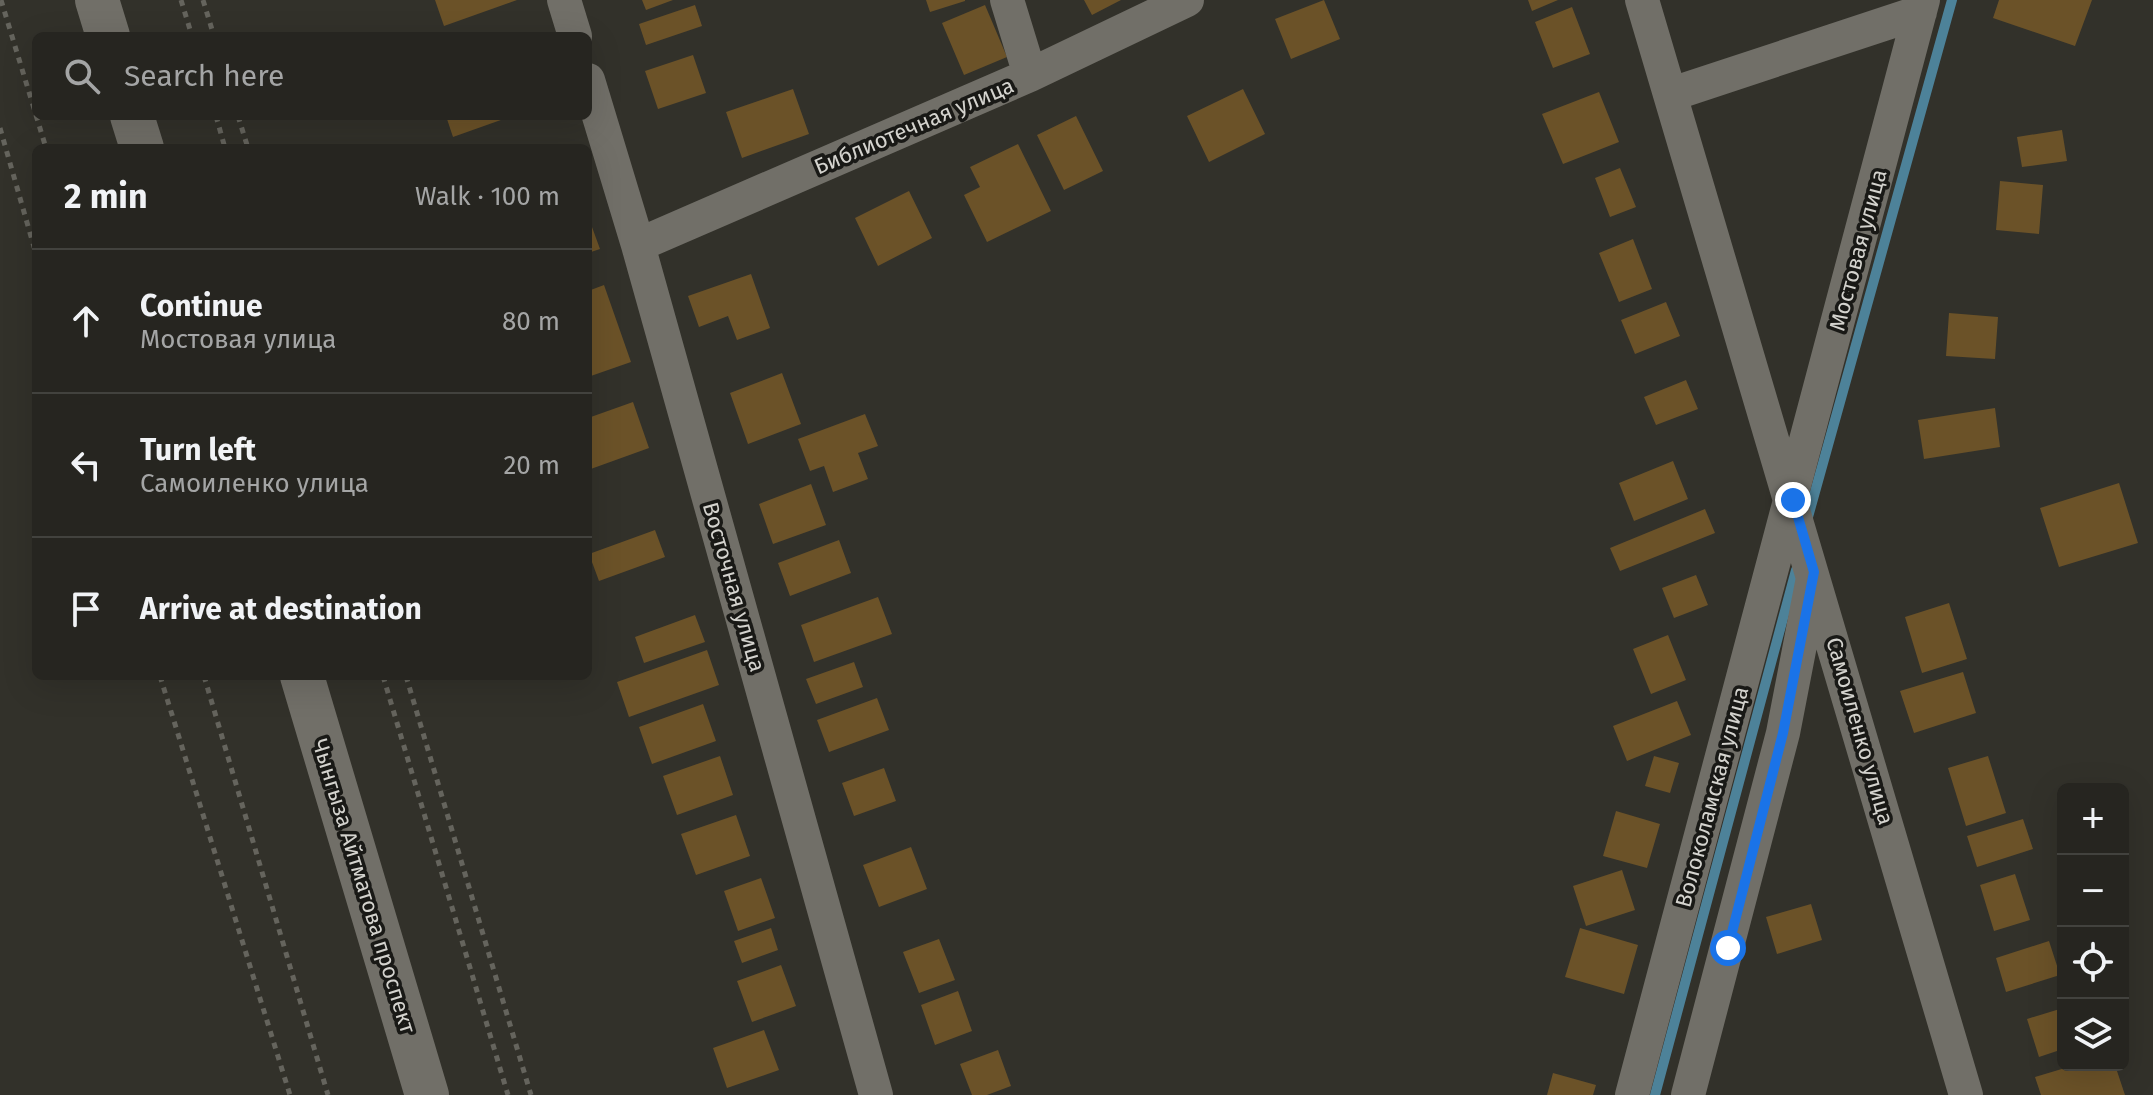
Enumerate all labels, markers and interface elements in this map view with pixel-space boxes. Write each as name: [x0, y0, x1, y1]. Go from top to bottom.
search box: [32, 32, 592, 120]
icon: search: [60, 54, 104, 98]
text: Search here: [124, 58, 284, 94]
street label: Библиотечная улица: [810, 72, 1018, 180]
street label: Мостовая улица: [1823, 166, 1893, 334]
text: 2 min: [64, 176, 148, 217]
text: Walk · 100 m: [415, 181, 560, 212]
text: Continue: [140, 288, 263, 324]
icon: ahead: [64, 299, 108, 343]
text: 80 m: [502, 306, 560, 337]
text: Мостовая улица: [140, 324, 336, 355]
text: Turn left: [140, 432, 256, 468]
icon: left: [64, 443, 108, 487]
text: 20 m: [503, 450, 560, 481]
text: Самоиленко улица: [140, 468, 369, 499]
route end: [1775, 482, 1811, 518]
street label: Восточная улица: [697, 499, 771, 675]
icon: arrive: [64, 587, 108, 631]
text: Arrive at destination: [140, 591, 422, 627]
street label: Самоиленко улица: [1820, 634, 1900, 828]
street label: Волоколамская улица: [1670, 684, 1754, 910]
street label: Чынгыза Айтматова проспект: [306, 736, 422, 1036]
map controls: [2057, 783, 2129, 1071]
button: +: [2057, 783, 2129, 855]
button: −: [2057, 855, 2129, 927]
button: locate: [2057, 927, 2129, 999]
route start: [1710, 930, 1746, 966]
button: layers: [2057, 999, 2129, 1071]

